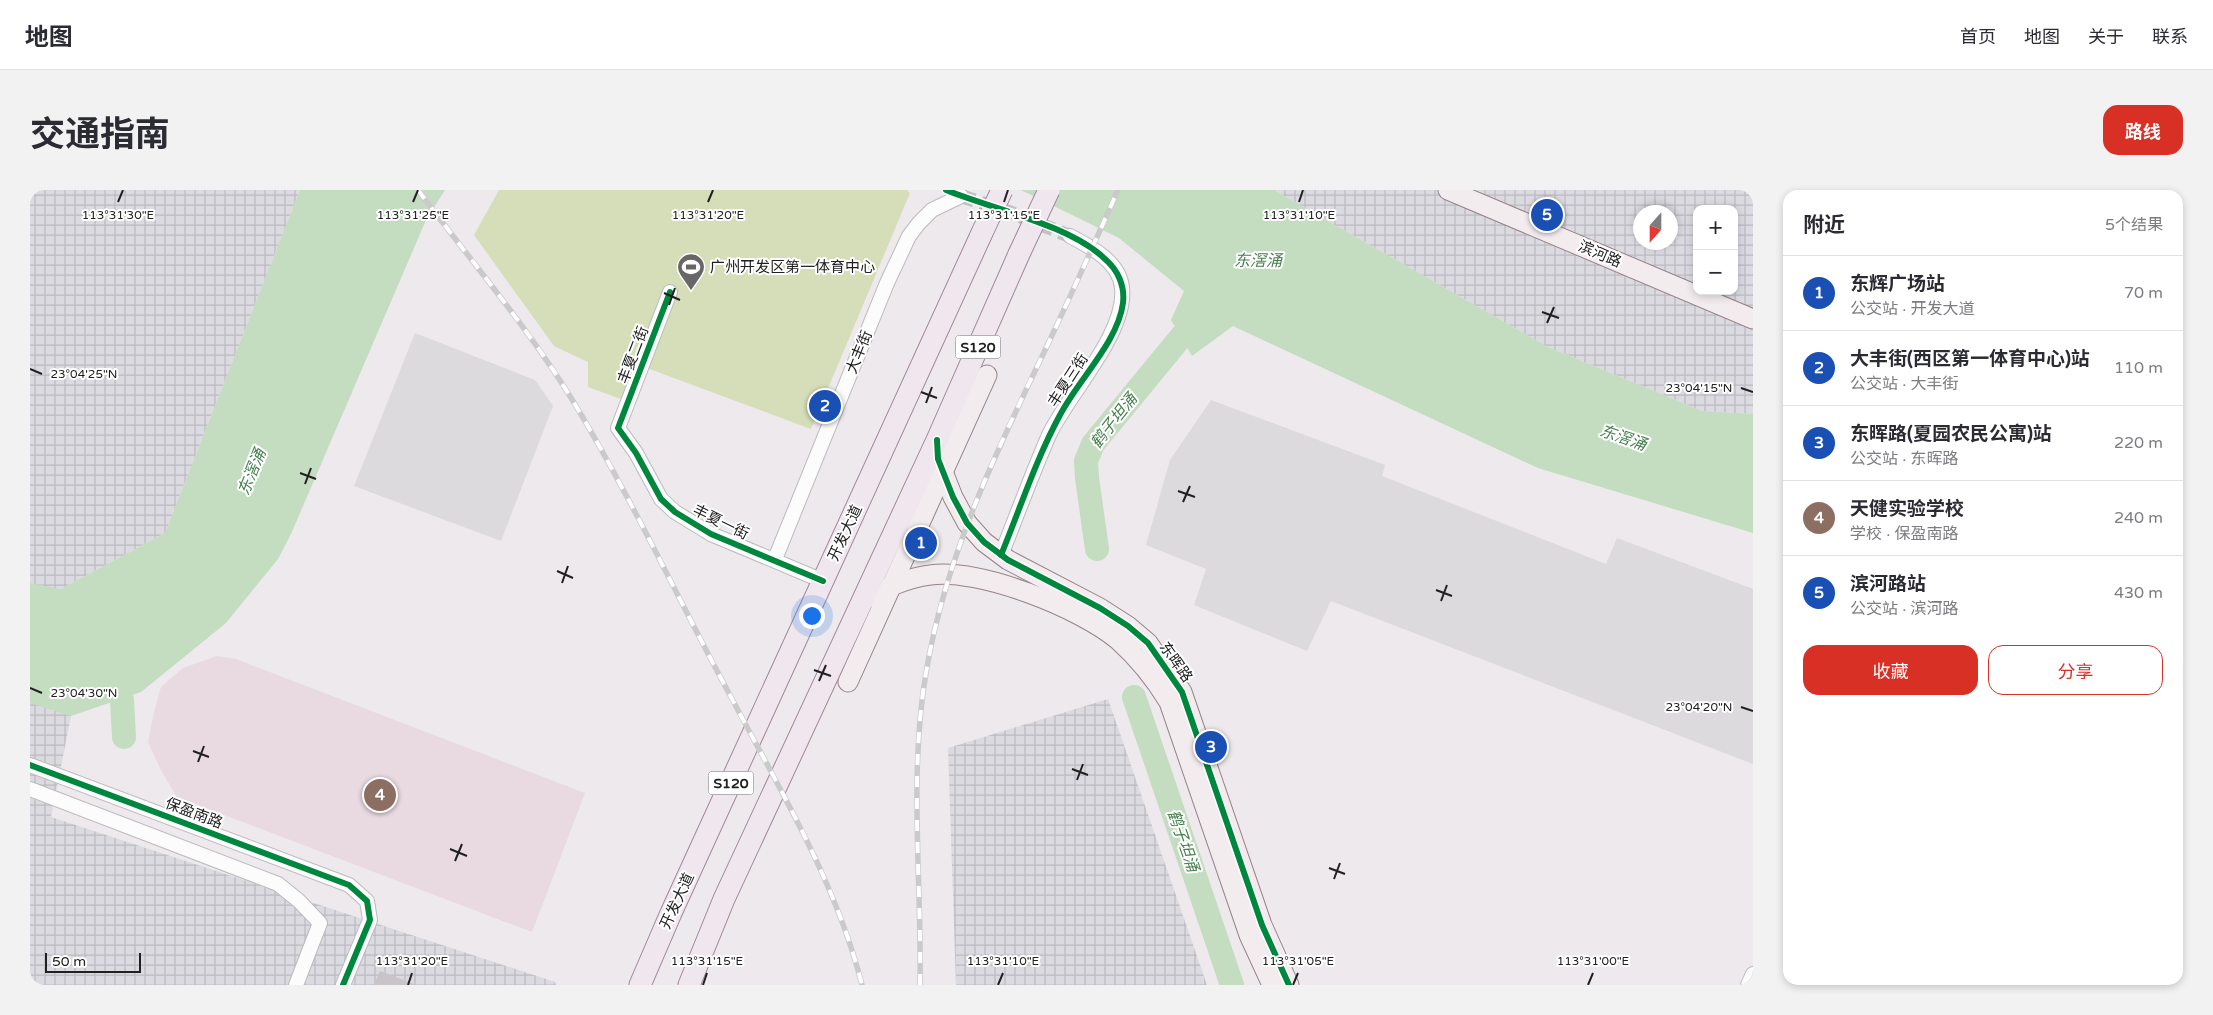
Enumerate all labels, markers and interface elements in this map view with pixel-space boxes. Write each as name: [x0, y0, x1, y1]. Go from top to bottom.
text: 地图: [25, 23, 73, 52]
text: 首页: [1960, 26, 1996, 48]
text: 地图: [2024, 26, 2060, 48]
text: 关于: [2088, 26, 2124, 48]
text: 联系: [2152, 26, 2188, 48]
button: 路线: [2103, 105, 2183, 155]
text: 交通指南: [30, 114, 170, 156]
pin: 5: [1531, 196, 1563, 234]
north arrow: [1633, 205, 1678, 250]
map controls: [1693, 205, 1738, 295]
button: +: [1693, 205, 1738, 250]
text: 113°31'30"E: [82, 208, 155, 222]
text: 113°31'25"E: [377, 208, 450, 222]
text: 113°31'20"E: [672, 208, 745, 222]
text: 113°31'15"E: [968, 208, 1041, 222]
text: 113°31'10"E: [1263, 208, 1336, 222]
text: 附近: [1803, 213, 1845, 238]
text: 5个结果: [2105, 215, 2163, 235]
street label: 滨河路: [1576, 237, 1624, 271]
button: −: [1693, 250, 1738, 295]
water label: 东滘涌: [1234, 251, 1284, 271]
sports icon: 广州开发区第一体育中心: [676, 252, 706, 291]
place label: 广州开发区第一体育中心: [710, 258, 875, 276]
text: 东辉广场站: [1850, 273, 1945, 295]
text: 1: [1814, 283, 1824, 303]
text: 70 m: [2124, 283, 2163, 303]
text: 公交站 · 开发大道: [1850, 299, 1974, 319]
street label: 丰夏二街: [614, 324, 652, 386]
street label: 大丰街: [842, 328, 876, 376]
road number: S120: [956, 336, 1000, 358]
text: 大丰街(西区第一体育中心)站: [1850, 348, 2090, 370]
street label: 丰夏三街: [1044, 350, 1092, 410]
text: 2: [1814, 358, 1824, 378]
text: 110 m: [2114, 358, 2163, 378]
text: 23°04'25"N: [51, 367, 118, 381]
text: 公交站 · 大丰街: [1850, 374, 1958, 394]
text: 23°04'15"N: [1666, 381, 1733, 395]
pin: 2: [809, 387, 841, 425]
water label: 鹤子坦涌: [1086, 388, 1143, 452]
water label: 东滘涌: [1597, 421, 1651, 456]
text: 东晖路(夏园农民公寓)站: [1850, 423, 2052, 445]
text: 3: [1814, 433, 1824, 453]
text: 220 m: [2114, 433, 2163, 453]
water label: 东滘涌: [234, 444, 271, 498]
text: 公交站 · 东晖路: [1850, 449, 1958, 469]
text: 天健实验学校: [1850, 498, 1964, 520]
street label: 丰夏一街: [690, 501, 752, 543]
street label: 开发大道: [824, 502, 866, 564]
text: 4: [1814, 508, 1824, 528]
text: 240 m: [2114, 508, 2163, 528]
pin: 1: [905, 524, 937, 562]
text: 学校 · 保盈南路: [1850, 524, 1958, 544]
text: 滨河路站: [1850, 573, 1926, 595]
text: 5: [1814, 583, 1824, 603]
text: 430 m: [2114, 583, 2163, 603]
text: 公交站 · 滨河路: [1850, 599, 1958, 619]
your location: [799, 603, 825, 629]
street label: 东晖路: [1156, 638, 1196, 686]
button: 收藏: [1803, 645, 1978, 695]
button: 分享: [1988, 645, 2163, 695]
text: 23°04'30"N: [51, 686, 118, 700]
text: 23°04'20"N: [1666, 700, 1733, 714]
pin: 3: [1195, 728, 1227, 766]
road number: S120: [708, 772, 754, 794]
pin: 4: [364, 776, 396, 814]
street label: 保盈南路: [163, 794, 225, 832]
water label: 鹤子坦涌: [1163, 807, 1204, 876]
street label: 开发大道: [656, 870, 698, 932]
scale bar: [45, 950, 141, 973]
text: 50 m: [52, 953, 86, 970]
text: 113°31'20"E: [376, 954, 449, 968]
text: 113°31'15"E: [671, 954, 744, 968]
text: 113°31'10"E: [967, 954, 1040, 968]
text: 113°31'05"E: [1262, 954, 1335, 968]
text: 113°31'00"E: [1557, 954, 1630, 968]

